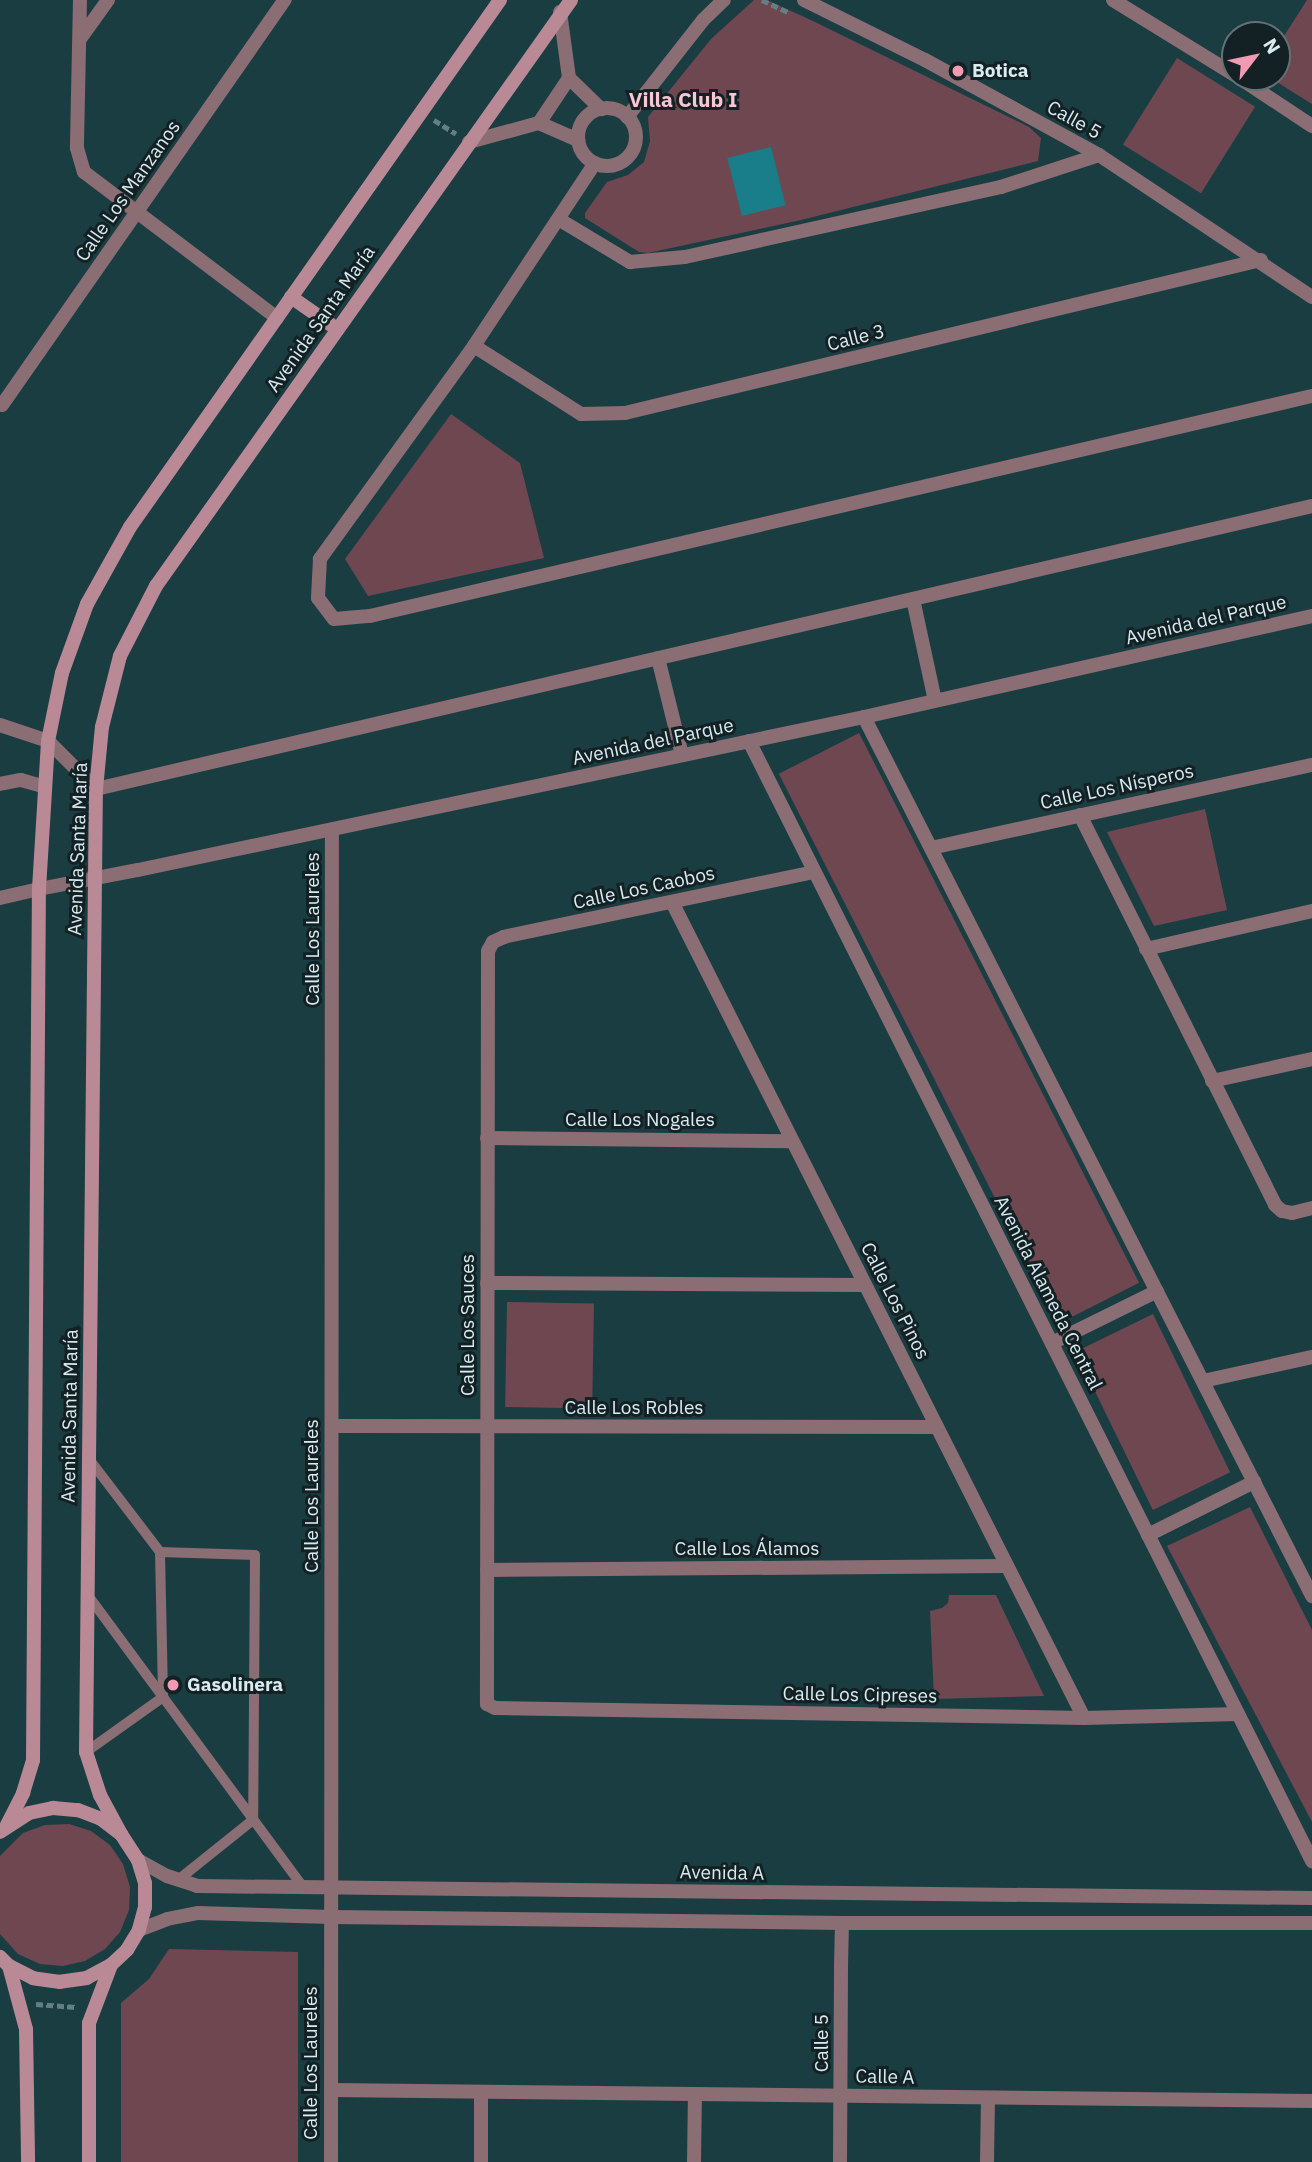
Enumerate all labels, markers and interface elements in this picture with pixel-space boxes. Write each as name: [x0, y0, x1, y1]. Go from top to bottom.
north arrow: [1221, 21, 1291, 91]
text: N: [1258, 34, 1286, 58]
place label: Botica: [972, 60, 1029, 82]
marker: Botica: [950, 63, 966, 79]
district label: Villa Club I: [629, 86, 737, 112]
street label: Calle 5: [1043, 96, 1105, 144]
street label: Calle Los Manzanos: [71, 116, 185, 266]
street label: Avenida Santa María: [262, 241, 380, 397]
street label: Calle 3: [825, 320, 887, 356]
street label: Avenida del Parque: [1123, 590, 1289, 650]
street label: Avenida del Parque: [570, 714, 736, 770]
street label: Calle Los Nísperos: [1038, 760, 1196, 814]
street label: Avenida Santa María: [64, 762, 92, 936]
street label: Calle Los Laureles: [302, 852, 324, 1006]
street label: Calle Los Caobos: [571, 862, 717, 914]
street label: Calle Los Nogales: [565, 1109, 715, 1131]
street label: Avenida Alameda Central: [989, 1192, 1107, 1394]
street label: Calle Los Pinos: [856, 1239, 934, 1363]
street label: Calle Los Sauces: [457, 1254, 479, 1396]
street label: Avenida Santa María: [57, 1329, 83, 1503]
street label: Calle Los Robles: [564, 1397, 704, 1419]
street label: Calle Los Laureles: [301, 1419, 323, 1573]
street label: Calle Los Álamos: [675, 1538, 819, 1560]
place label: Gasolinera: [187, 1674, 283, 1696]
marker: Gasolinera: [165, 1677, 181, 1693]
street label: Calle Los Cipreses: [783, 1682, 937, 1708]
street label: Avenida A: [679, 1861, 765, 1885]
street label: Calle Los Laureles: [300, 1986, 322, 2140]
street label: Calle 5: [811, 2014, 833, 2072]
street label: Calle A: [855, 2065, 915, 2089]

